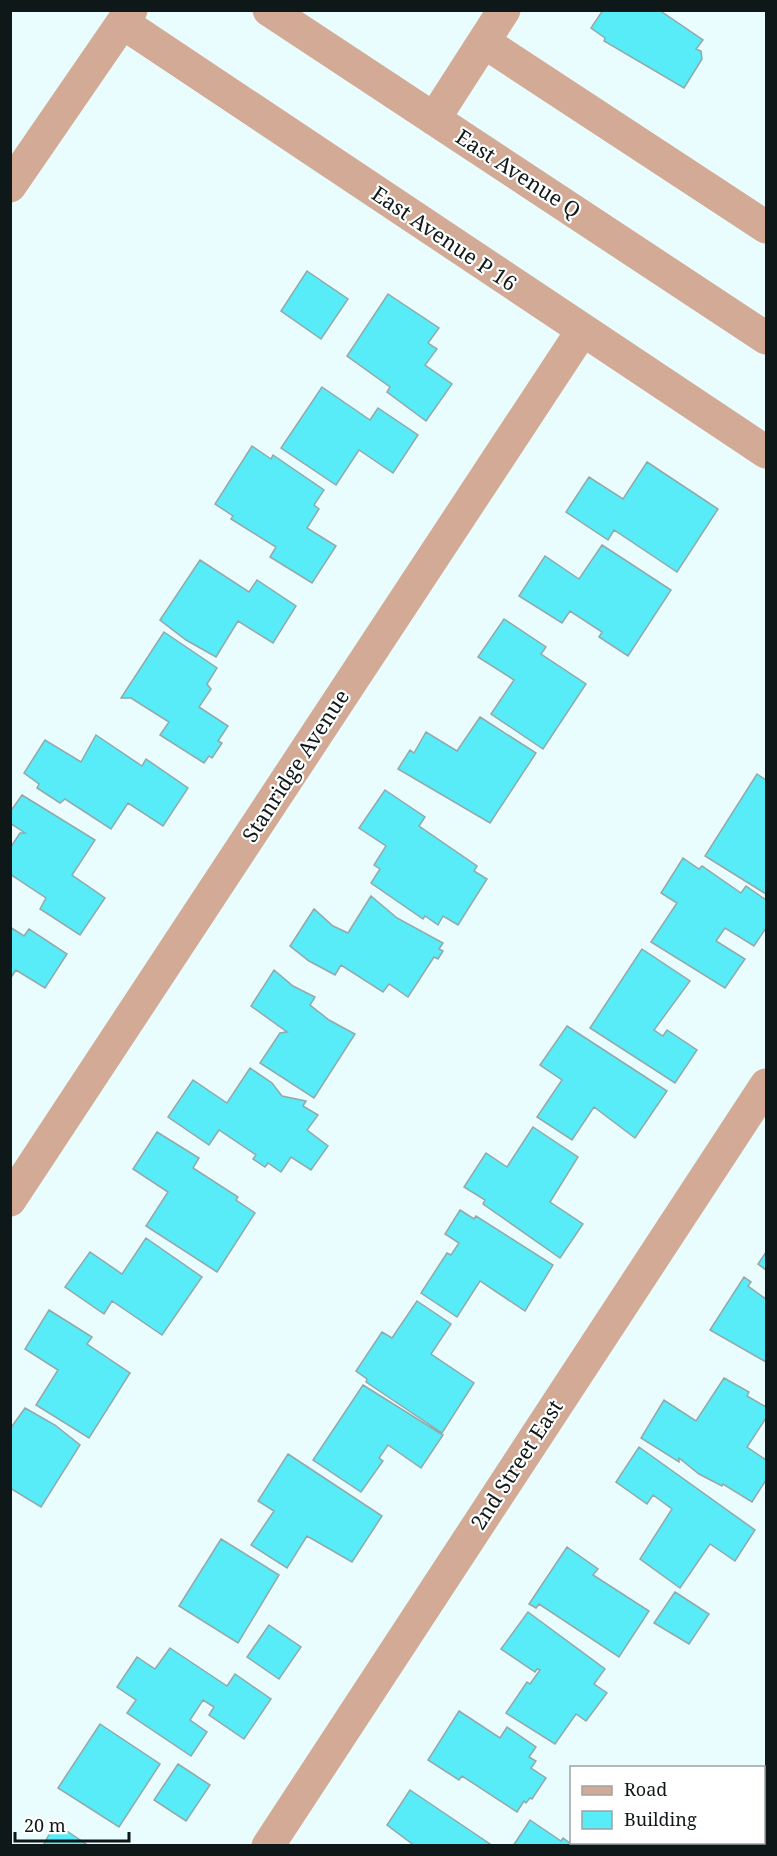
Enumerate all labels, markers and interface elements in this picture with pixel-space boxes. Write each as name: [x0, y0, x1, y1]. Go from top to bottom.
street label: East Avenue Q: [451, 122, 586, 224]
street label: East Avenue P 16: [367, 179, 523, 297]
street label: Stanridge Avenue: [235, 684, 355, 847]
street label: 2nd Street East: [464, 1394, 569, 1535]
legend: [570, 1766, 765, 1844]
text: Road: [624, 1777, 667, 1801]
scale bar: [15, 1805, 129, 1843]
text: Building: [624, 1807, 697, 1831]
text: 20 m: [24, 1813, 66, 1837]

